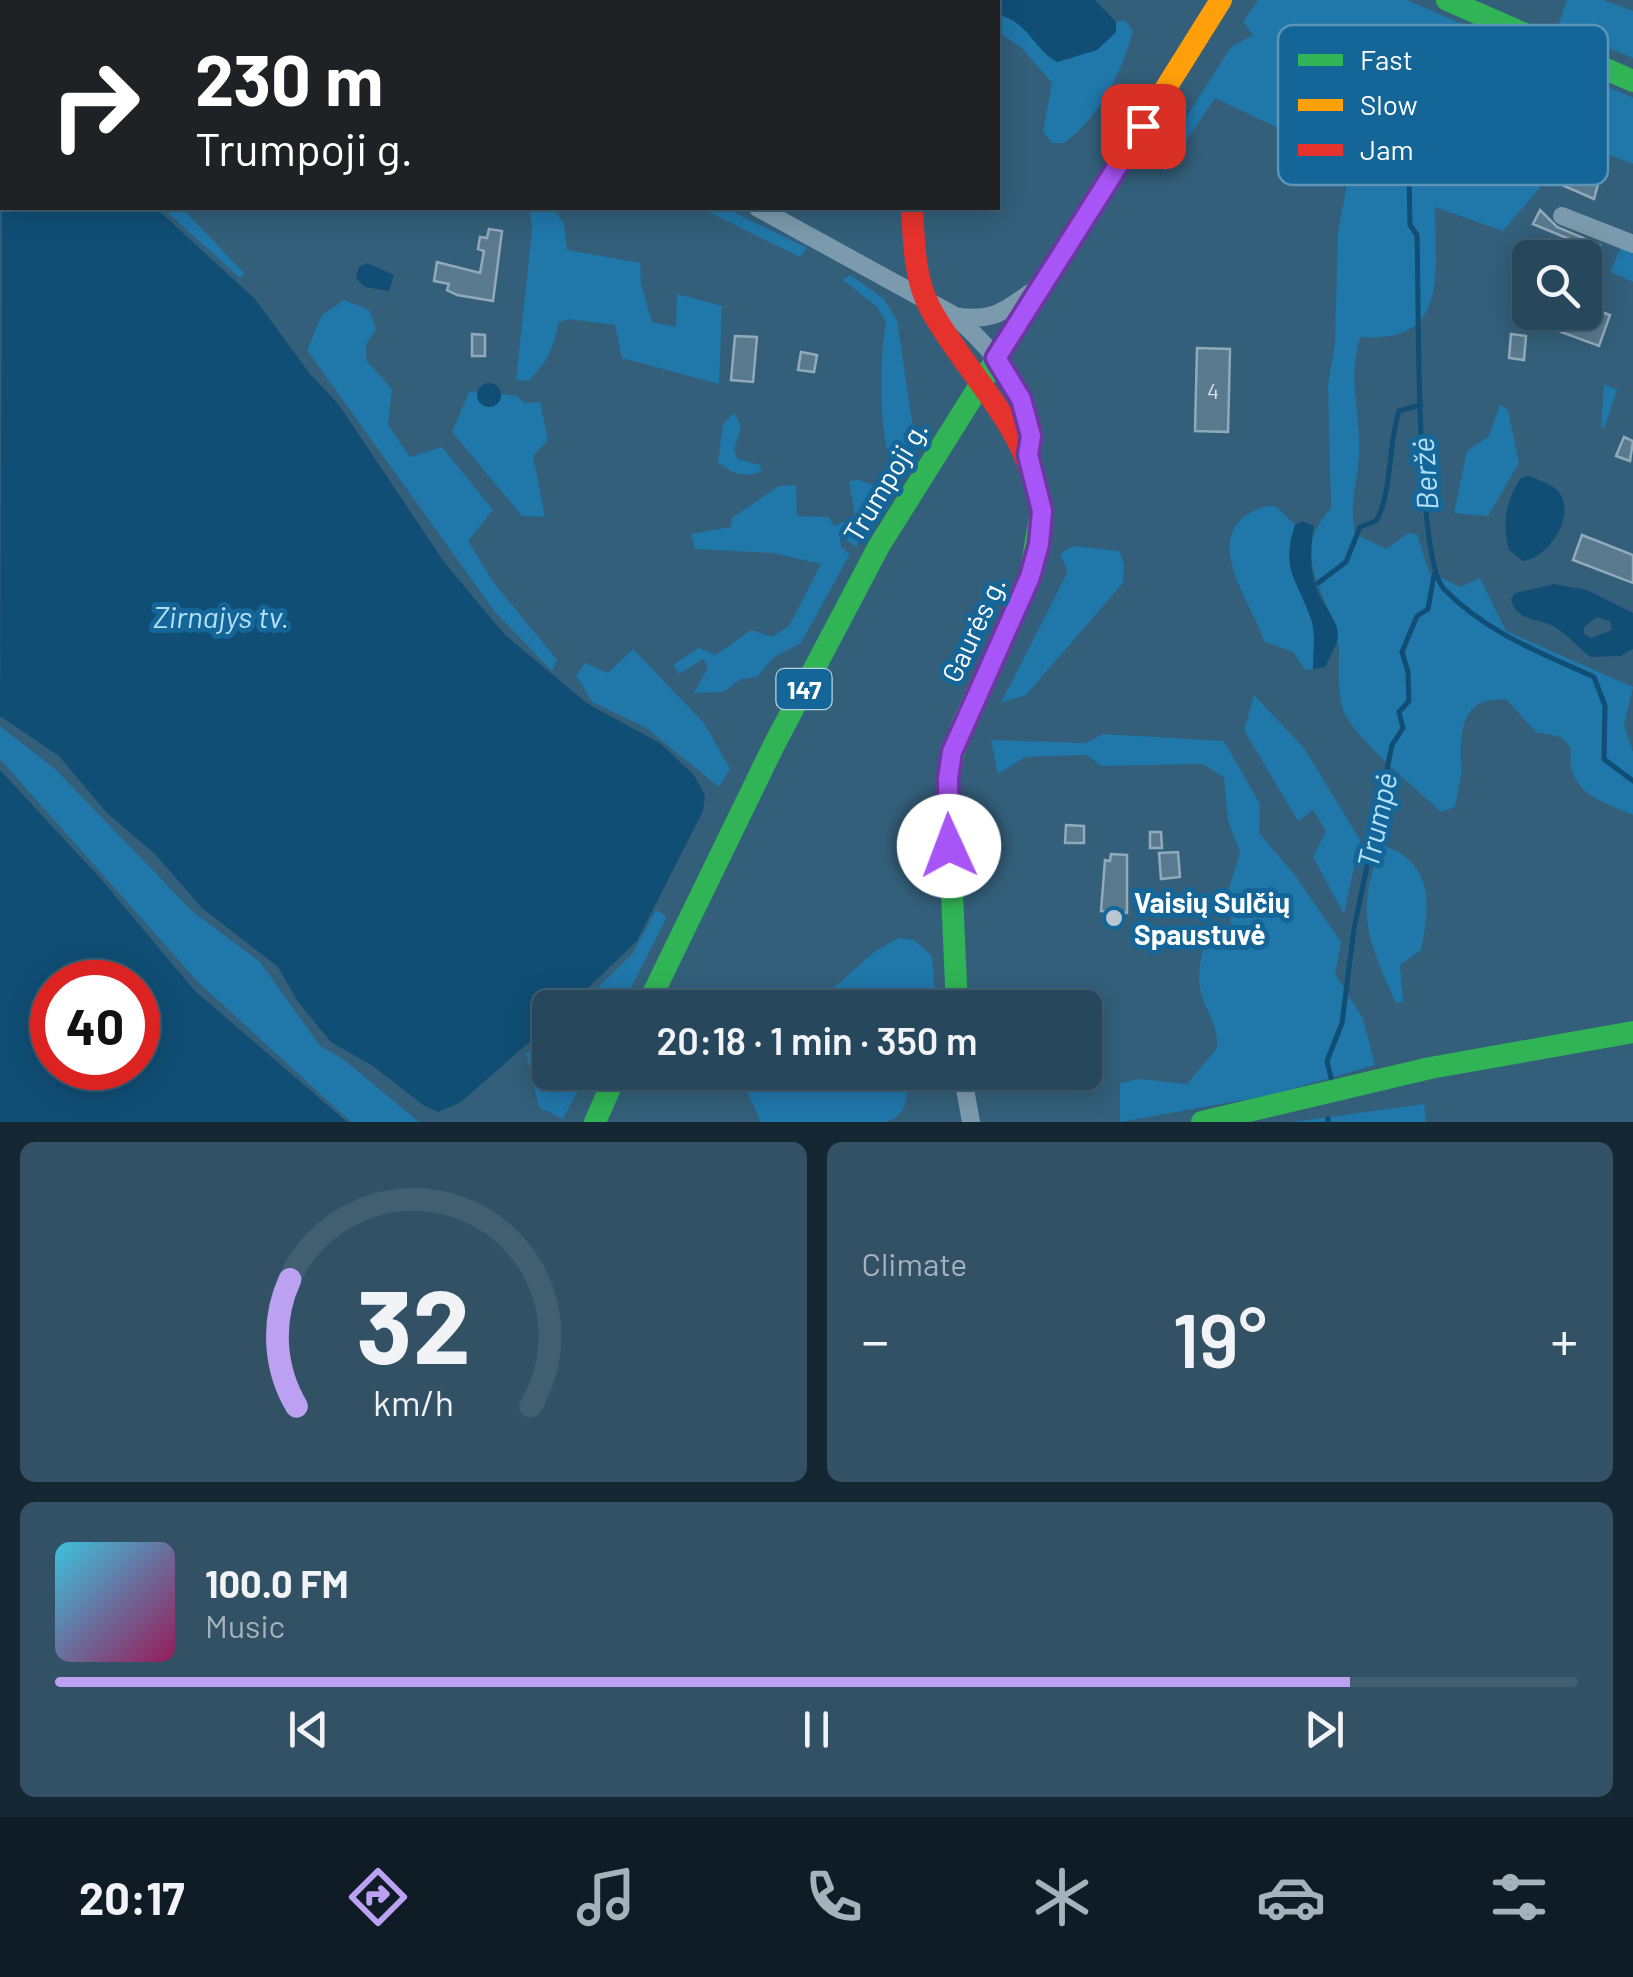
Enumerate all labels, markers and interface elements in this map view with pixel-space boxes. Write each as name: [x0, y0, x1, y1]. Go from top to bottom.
legend: [1278, 25, 1608, 185]
text: 230 m: [195, 36, 383, 120]
icon: right: [30, 40, 160, 170]
text: Fast: [1360, 42, 1413, 76]
pin: [1101, 84, 1186, 169]
text: Slow: [1360, 87, 1418, 121]
icon: arrive: [1116, 99, 1171, 154]
text: Trumpoji g.: [195, 121, 413, 175]
text: Jam: [1360, 132, 1414, 166]
map controls: [1512, 240, 1602, 330]
button: search: [1512, 240, 1602, 330]
house number: 4: [1207, 377, 1219, 403]
street label: Trumpoji g.: [835, 414, 935, 548]
water label: Beržė: [1404, 436, 1444, 512]
street label: Gaurės g.: [934, 571, 1012, 687]
water label: Zirnajys tv.: [153, 598, 289, 634]
road number: 147: [776, 669, 832, 709]
water label: Trumpė: [1348, 769, 1404, 871]
position arrow: [897, 794, 1001, 898]
place label: Vaisių Sulčių Spaustuvė: [1134, 885, 1290, 951]
marker: Vaisių Sulčių Spaustuvė: [1103, 907, 1125, 929]
speed limit sign: 40: [30, 960, 160, 1090]
text: 20:18 · 1 min · 350 m: [656, 1017, 978, 1063]
text: Climate: [862, 1244, 967, 1282]
text: 32: [356, 1260, 470, 1385]
text: 19°: [1173, 1293, 1267, 1383]
text: −: [862, 1306, 889, 1372]
text: +: [1550, 1306, 1578, 1372]
text: km/h: [373, 1380, 454, 1423]
text: 100.0 FM: [205, 1560, 349, 1606]
text: Music: [205, 1606, 285, 1644]
icon: previous: [281, 1702, 336, 1757]
icon: pause: [789, 1702, 844, 1757]
icon: next: [1297, 1702, 1352, 1757]
icon: directions: [343, 1862, 413, 1932]
icon: music: [571, 1862, 641, 1932]
icon: phone: [799, 1862, 869, 1932]
icon: climate: [1027, 1862, 1097, 1932]
icon: car: [1256, 1862, 1326, 1932]
icon: filters: [1484, 1862, 1554, 1932]
text: 20:17: [79, 1870, 185, 1924]

